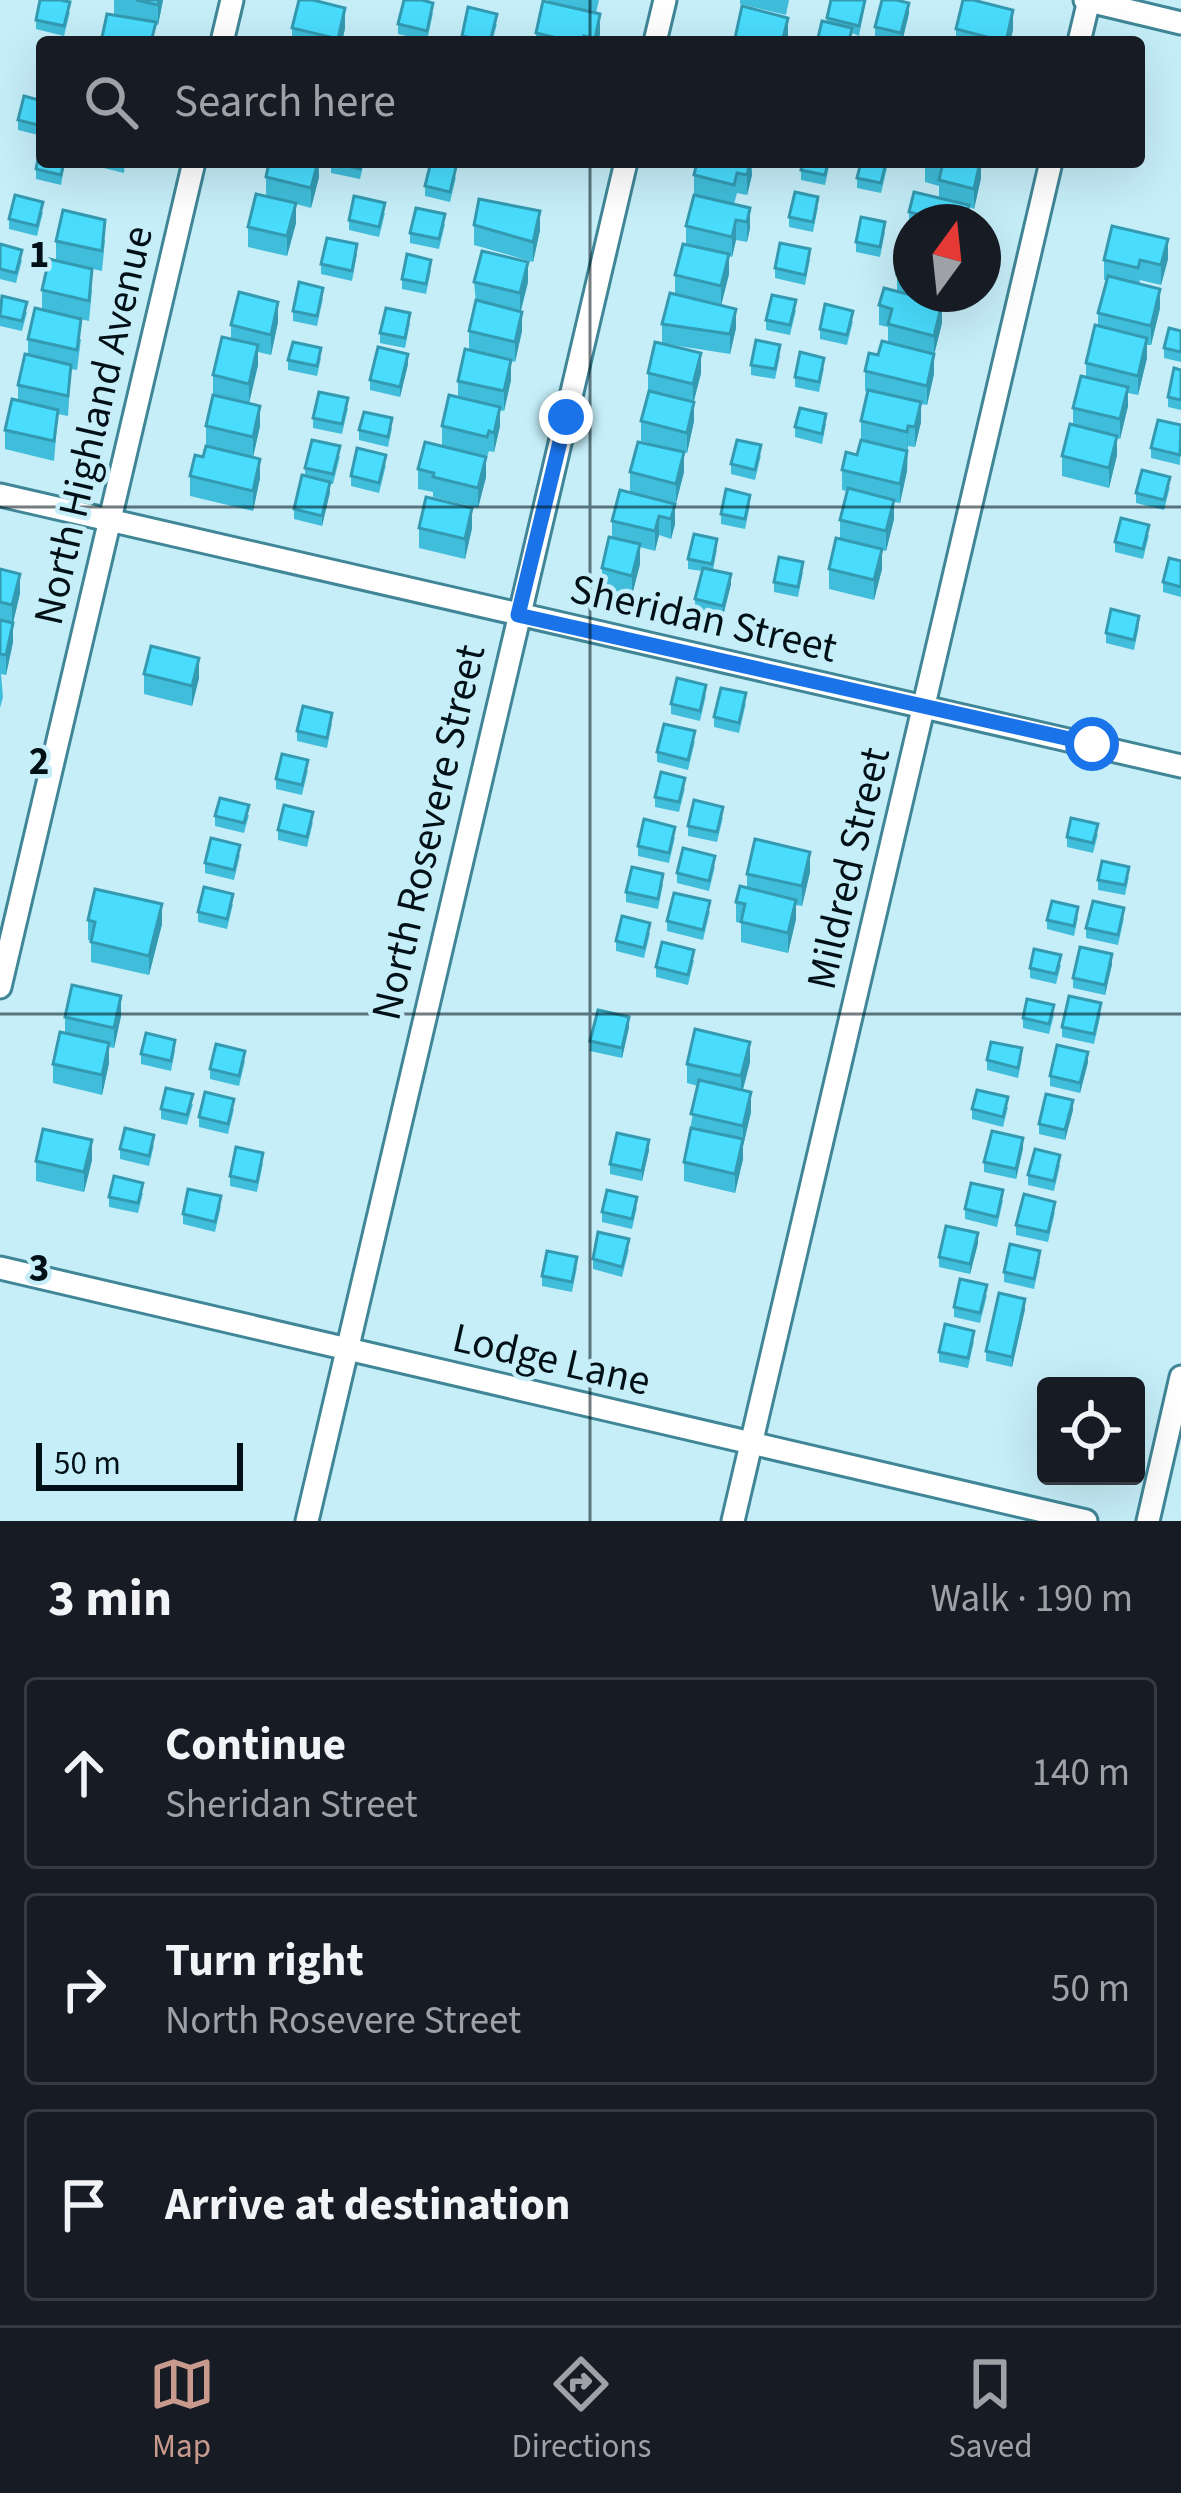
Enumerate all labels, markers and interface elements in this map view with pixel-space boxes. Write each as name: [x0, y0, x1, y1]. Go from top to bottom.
search box: [36, 36, 1145, 168]
icon: search: [78, 69, 144, 135]
text: Search here: [174, 70, 396, 134]
north arrow: [893, 204, 1001, 312]
street label: North Highland Avenue: [19, 220, 169, 631]
text: 1: [29, 227, 49, 283]
route end: [539, 390, 593, 444]
street label: Sheridan Street: [564, 559, 843, 679]
street label: North Rosevere Street: [357, 639, 501, 1026]
route start: [1065, 717, 1119, 771]
text: 2: [29, 734, 49, 790]
street label: Mildred Street: [792, 741, 906, 995]
text: 3: [29, 1241, 49, 1297]
street label: Lodge Lane: [447, 1308, 656, 1412]
map controls: [1037, 1377, 1145, 1485]
button: locate: [1037, 1377, 1145, 1485]
scale bar: [36, 1437, 243, 1490]
text: 50 m: [54, 1440, 121, 1487]
text: 3 min: [48, 1563, 172, 1635]
text: Walk · 190 m: [930, 1571, 1133, 1627]
text: Continue: [165, 1713, 346, 1777]
icon: ahead: [51, 1740, 117, 1806]
text: 140 m: [1032, 1745, 1130, 1801]
text: Sheridan Street: [165, 1777, 418, 1833]
text: Turn right: [165, 1929, 364, 1993]
icon: right: [51, 1956, 117, 2022]
text: 50 m: [1051, 1961, 1130, 2017]
text: North Rosevere Street: [165, 1993, 521, 2049]
icon: arrive: [51, 2172, 117, 2238]
text: Arrive at destination: [165, 2173, 570, 2237]
tab: Map: [149, 2351, 215, 2470]
tab: Directions: [512, 2351, 651, 2470]
tab: Saved: [948, 2351, 1032, 2470]

